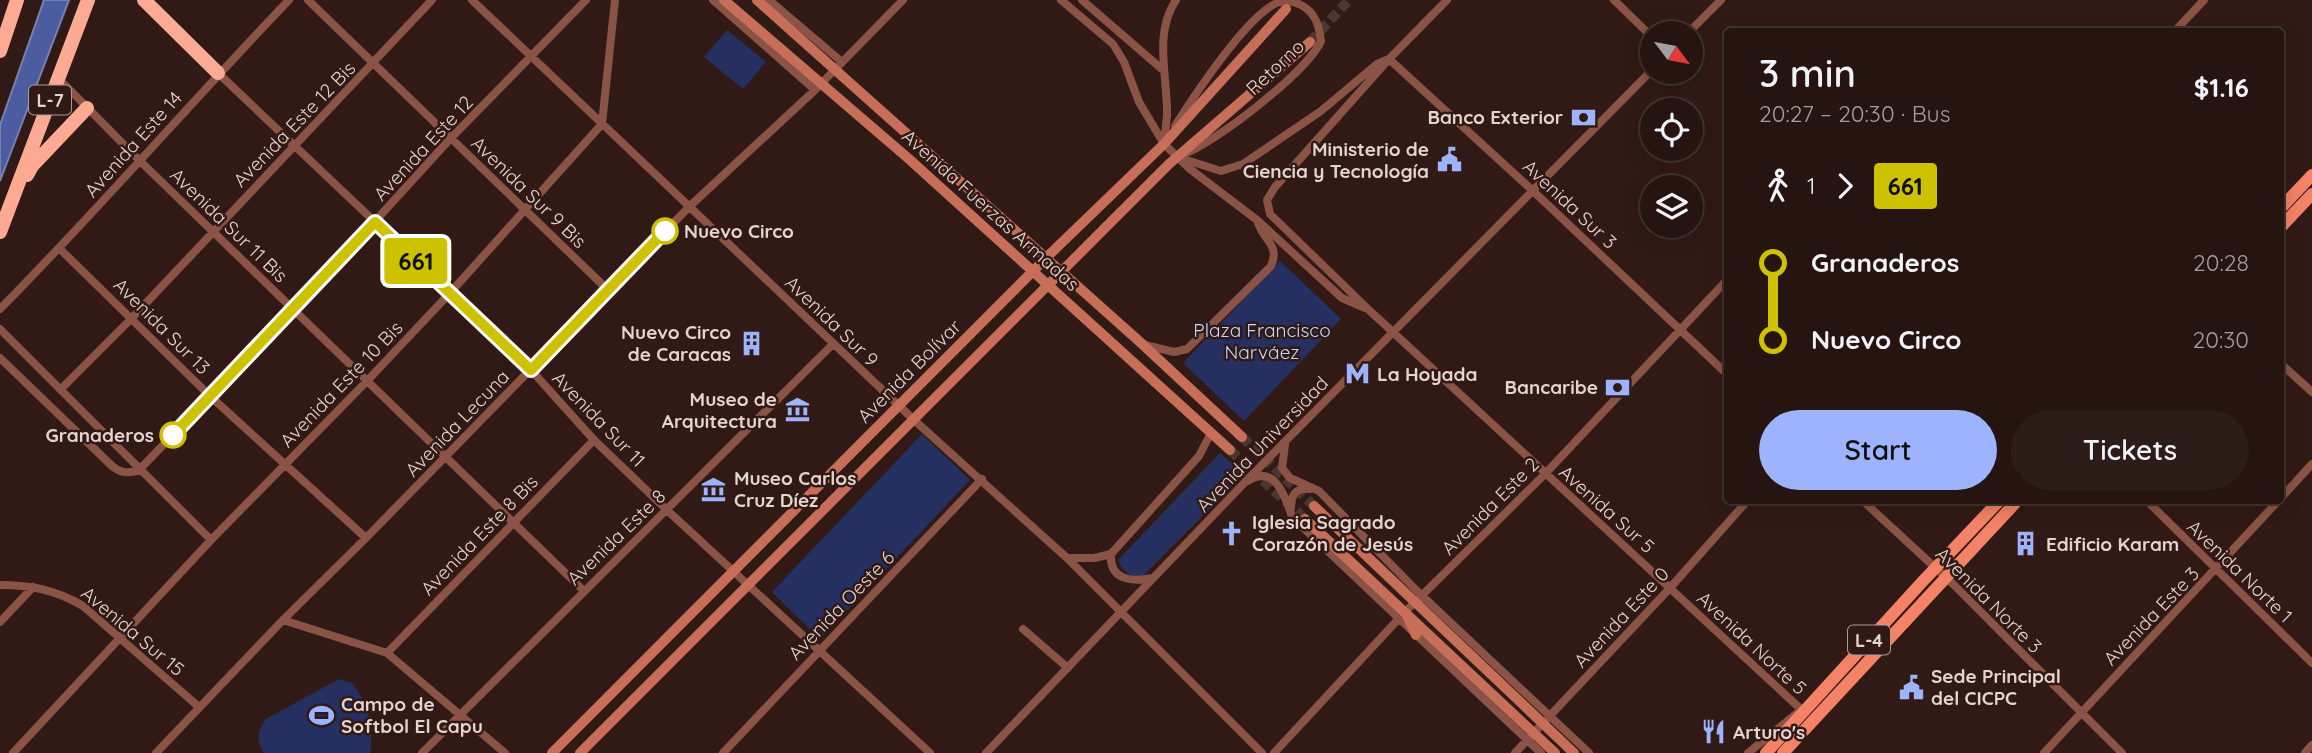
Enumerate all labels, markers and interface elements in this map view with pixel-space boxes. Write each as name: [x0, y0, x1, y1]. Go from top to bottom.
north arrow: [1640, 21, 1703, 84]
map controls: [1640, 21, 1703, 238]
street label: Retorno: [1241, 34, 1309, 100]
text: 3 min: [1759, 49, 1856, 97]
street label: Avenida Este 12 Bis: [228, 56, 360, 192]
text: $1.16: [2194, 71, 2249, 104]
road number: L-7: [29, 86, 71, 114]
street label: Avenida Este 14: [79, 86, 187, 202]
street label: Avenida Este 12: [368, 90, 478, 206]
button: locate: [1640, 98, 1703, 161]
text: 20:27 – 20:30 · Bus: [1759, 99, 1950, 128]
bank icon: Banco Exterior: [1569, 103, 1597, 131]
place label: Banco Exterior: [1427, 105, 1563, 129]
street label: Avenida Fuerzas Armadas: [897, 124, 1085, 296]
street label: Avenida Sur 9 Bis: [466, 131, 592, 253]
place label: Ministerio de Ciencia y Tecnología: [1243, 137, 1429, 183]
public building icon: Ministerio de Ciencia y Tecnología: [1435, 146, 1463, 174]
street label: Avenida Sur 3: [1518, 154, 1622, 254]
street label: Avenida Sur 11 Bis: [165, 163, 293, 287]
icon: walk: [1759, 167, 1797, 205]
icon: forward: [1826, 167, 1864, 205]
text: 1: [1807, 171, 1816, 200]
text: 661: [1888, 171, 1923, 201]
button: layers: [1640, 175, 1703, 238]
marker: Nuevo Circo: [652, 218, 678, 244]
place label: Nuevo Circo: [684, 219, 794, 243]
line badge: 661: [376, 238, 456, 284]
text: 661: [398, 246, 434, 276]
text: Granaderos: [1811, 246, 1959, 279]
text: 20:28: [2193, 248, 2249, 277]
street label: Avenida Sur 9: [780, 271, 884, 371]
street label: Avenida Sur 13: [109, 273, 215, 379]
street label: Avenida Bolívar: [852, 314, 966, 428]
street label: Avenida Este 10 Bis: [275, 316, 408, 452]
park label: Plaza Francisco Narváez: [1193, 318, 1331, 364]
place label: Nuevo Circo de Caracas: [621, 320, 731, 366]
text: Nuevo Circo: [1811, 323, 1961, 356]
text: 20:30: [2193, 325, 2249, 354]
building icon: Nuevo Circo de Caracas: [737, 329, 765, 357]
metro station icon: La Hoyada: [1343, 360, 1371, 388]
place label: La Hoyada: [1377, 362, 1477, 386]
street label: Avenida Lecuna: [400, 364, 514, 482]
street label: Avenida Sur 11: [547, 366, 651, 472]
street label: Avenida Universidad: [1191, 371, 1333, 517]
bank icon: Bancaribe: [1604, 373, 1632, 401]
place label: Bancaribe: [1505, 375, 1598, 399]
place label: Museo de Arquitectura: [662, 387, 777, 433]
museum icon: Museo de Arquitectura: [783, 396, 811, 424]
button: Start: [1759, 410, 1997, 490]
button: Tickets: [2011, 410, 2249, 490]
marker: Granaderos: [160, 422, 186, 448]
place label: Granaderos: [46, 423, 154, 447]
street label: Avenida Este 2: [1436, 452, 1544, 560]
street label: Avenida Sur 5: [1554, 460, 1660, 558]
place label: Museo Carlos Cruz Díez: [734, 466, 856, 512]
street label: Avenida Este 8 Bis: [415, 470, 543, 600]
museum icon: Museo Carlos Cruz Díez: [700, 475, 728, 503]
street label: Avenida Este 8: [562, 484, 670, 590]
place label: Iglesia Sagrado Corazón de Jesús: [1252, 510, 1413, 556]
street label: Avenida Norte 1: [2182, 515, 2298, 627]
church icon: Iglesia Sagrado Corazón de Jesús: [1218, 519, 1246, 547]
building icon: Edificio Karam: [2012, 530, 2040, 558]
place label: Edificio Karam: [2046, 532, 2179, 556]
street label: Avenida Norte 3: [1931, 542, 2047, 658]
street label: Avenida Oeste 6: [783, 545, 899, 665]
street label: Avenida Este 0: [1568, 562, 1674, 672]
street label: Avenida Este 3: [2098, 562, 2204, 670]
street label: Avenida Sur 15: [77, 581, 189, 681]
street label: Avenida Norte 5: [1692, 586, 1812, 700]
road number: L-4: [1848, 626, 1890, 654]
place label: Sede Principal del CICPC: [1931, 664, 2061, 710]
public building icon: Sede Principal del CICPC: [1897, 673, 1925, 701]
place label: Campo de Softbol El Capu: [341, 692, 483, 738]
sports icon: Campo de Softbol El Capu: [307, 701, 335, 729]
restaurant icon: Arturo's: [1699, 718, 1727, 746]
place label: Arturo's: [1733, 720, 1805, 744]

